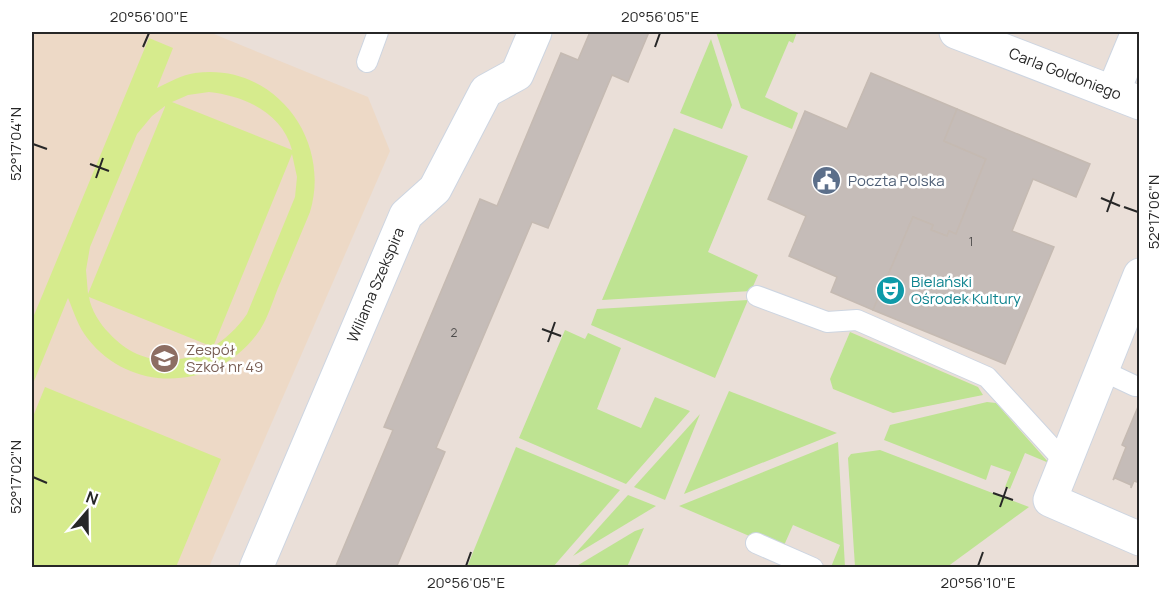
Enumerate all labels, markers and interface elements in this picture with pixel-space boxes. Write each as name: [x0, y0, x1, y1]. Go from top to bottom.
text: 20°56'00"E: [110, 6, 188, 27]
text: 20°56'05"E: [621, 6, 699, 27]
street label: Carla Goldoniego: [1006, 42, 1125, 105]
text: 52°17'04"N: [5, 107, 26, 181]
public building icon: Poczta Polska: [811, 165, 843, 197]
place label: Poczta Polska: [848, 170, 945, 191]
text: 52°17'06"N: [1143, 175, 1164, 249]
street label: Wiliama Szekspira: [342, 224, 409, 346]
house number: 1: [969, 233, 973, 250]
place label: Bielański Ośrodek Kultury: [911, 271, 1021, 309]
theatre icon: Bielański Ośrodek Kultury: [874, 275, 906, 307]
house number: 2: [451, 324, 458, 341]
place label: Zespół Szkół nr 49: [186, 339, 263, 377]
school or university icon: Zespół Szkół nr 49: [149, 343, 181, 375]
text: 52°17'02"N: [5, 440, 26, 514]
north arrow: [57, 482, 117, 542]
text: N: [83, 486, 101, 510]
text: 20°56'05"E: [427, 572, 505, 593]
text: 20°56'10"E: [940, 572, 1016, 593]

